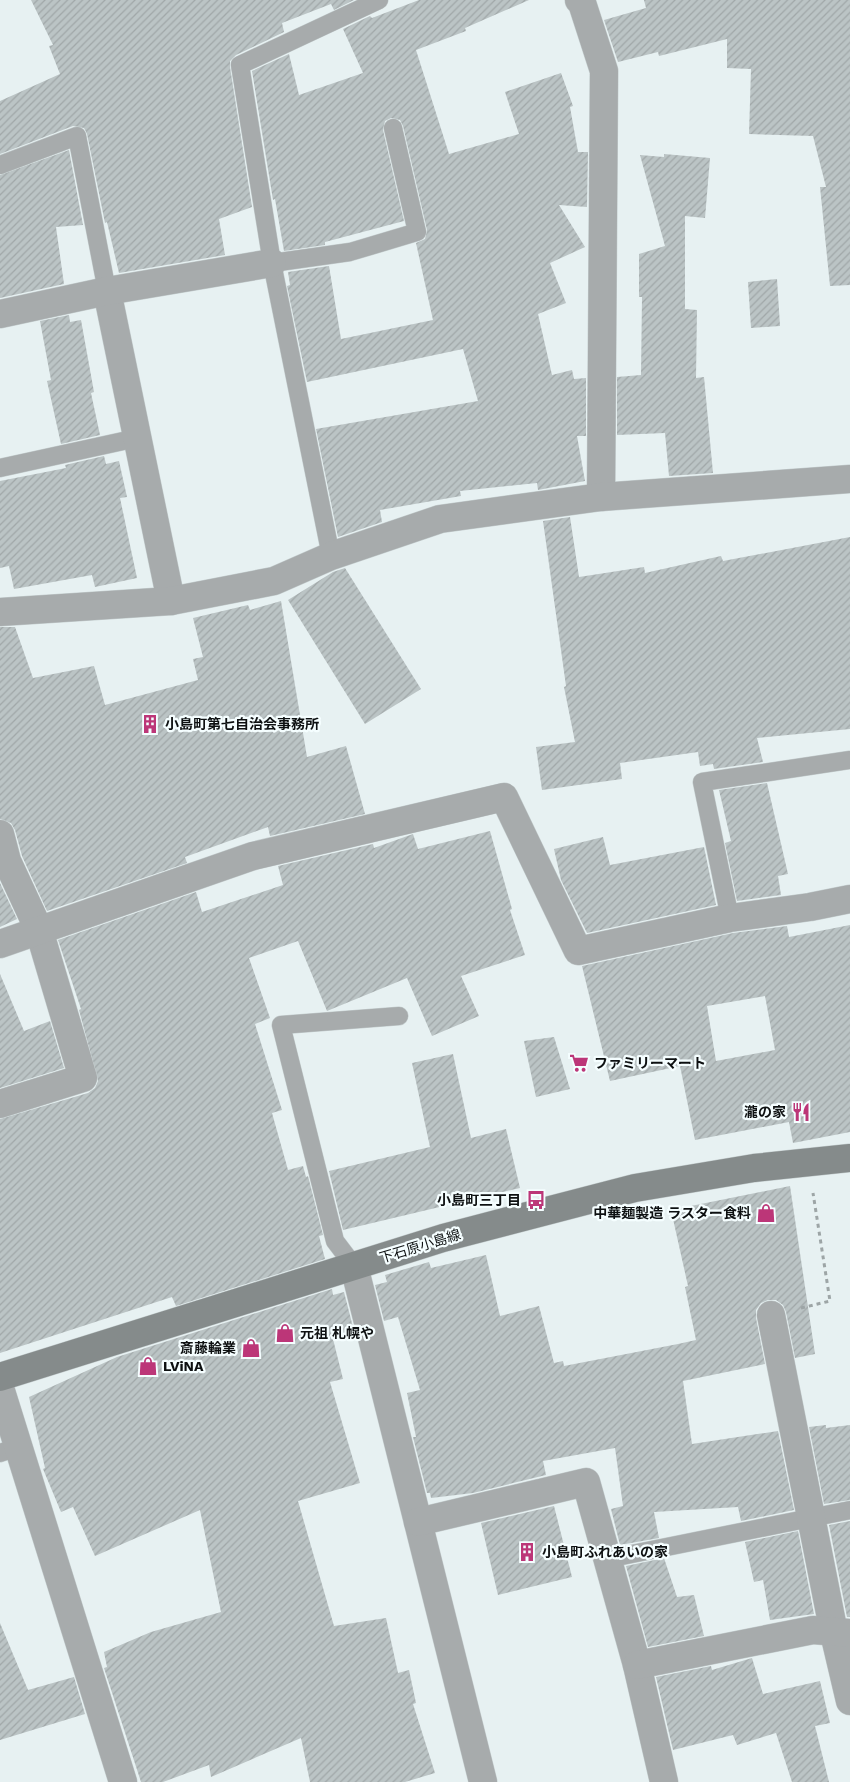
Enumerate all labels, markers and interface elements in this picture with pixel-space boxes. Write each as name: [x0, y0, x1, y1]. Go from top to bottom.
building icon: 小島町第七自治会事務所: [139, 713, 161, 735]
place label: 小島町第七自治会事務所: [165, 716, 319, 732]
supermarket icon: ファミリーマート: [568, 1052, 590, 1074]
place label: ファミリーマート: [594, 1055, 706, 1071]
restaurant icon: 瀧の家: [790, 1101, 812, 1123]
place label: 瀧の家: [744, 1104, 786, 1120]
bus stop icon: 小島町三丁目: [525, 1189, 547, 1211]
place label: 小島町三丁目: [437, 1192, 521, 1208]
shop icon: 中華麺製造 ラスター食料: [755, 1202, 777, 1224]
place label: 中華麺製造 ラスター食料: [593, 1205, 751, 1221]
street label: 下石原小島線: [377, 1226, 463, 1266]
shop icon: 元祖 札幌や: [274, 1322, 296, 1344]
place label: 元祖 札幌や: [300, 1325, 374, 1341]
shop icon: 斎藤輪業: [240, 1337, 262, 1359]
place label: 斎藤輪業: [180, 1340, 236, 1356]
shop icon: LViNA: [137, 1355, 159, 1377]
place label: LViNA: [163, 1358, 204, 1374]
building icon: 小島町ふれあいの家: [516, 1541, 538, 1563]
place label: 小島町ふれあいの家: [542, 1544, 668, 1560]

